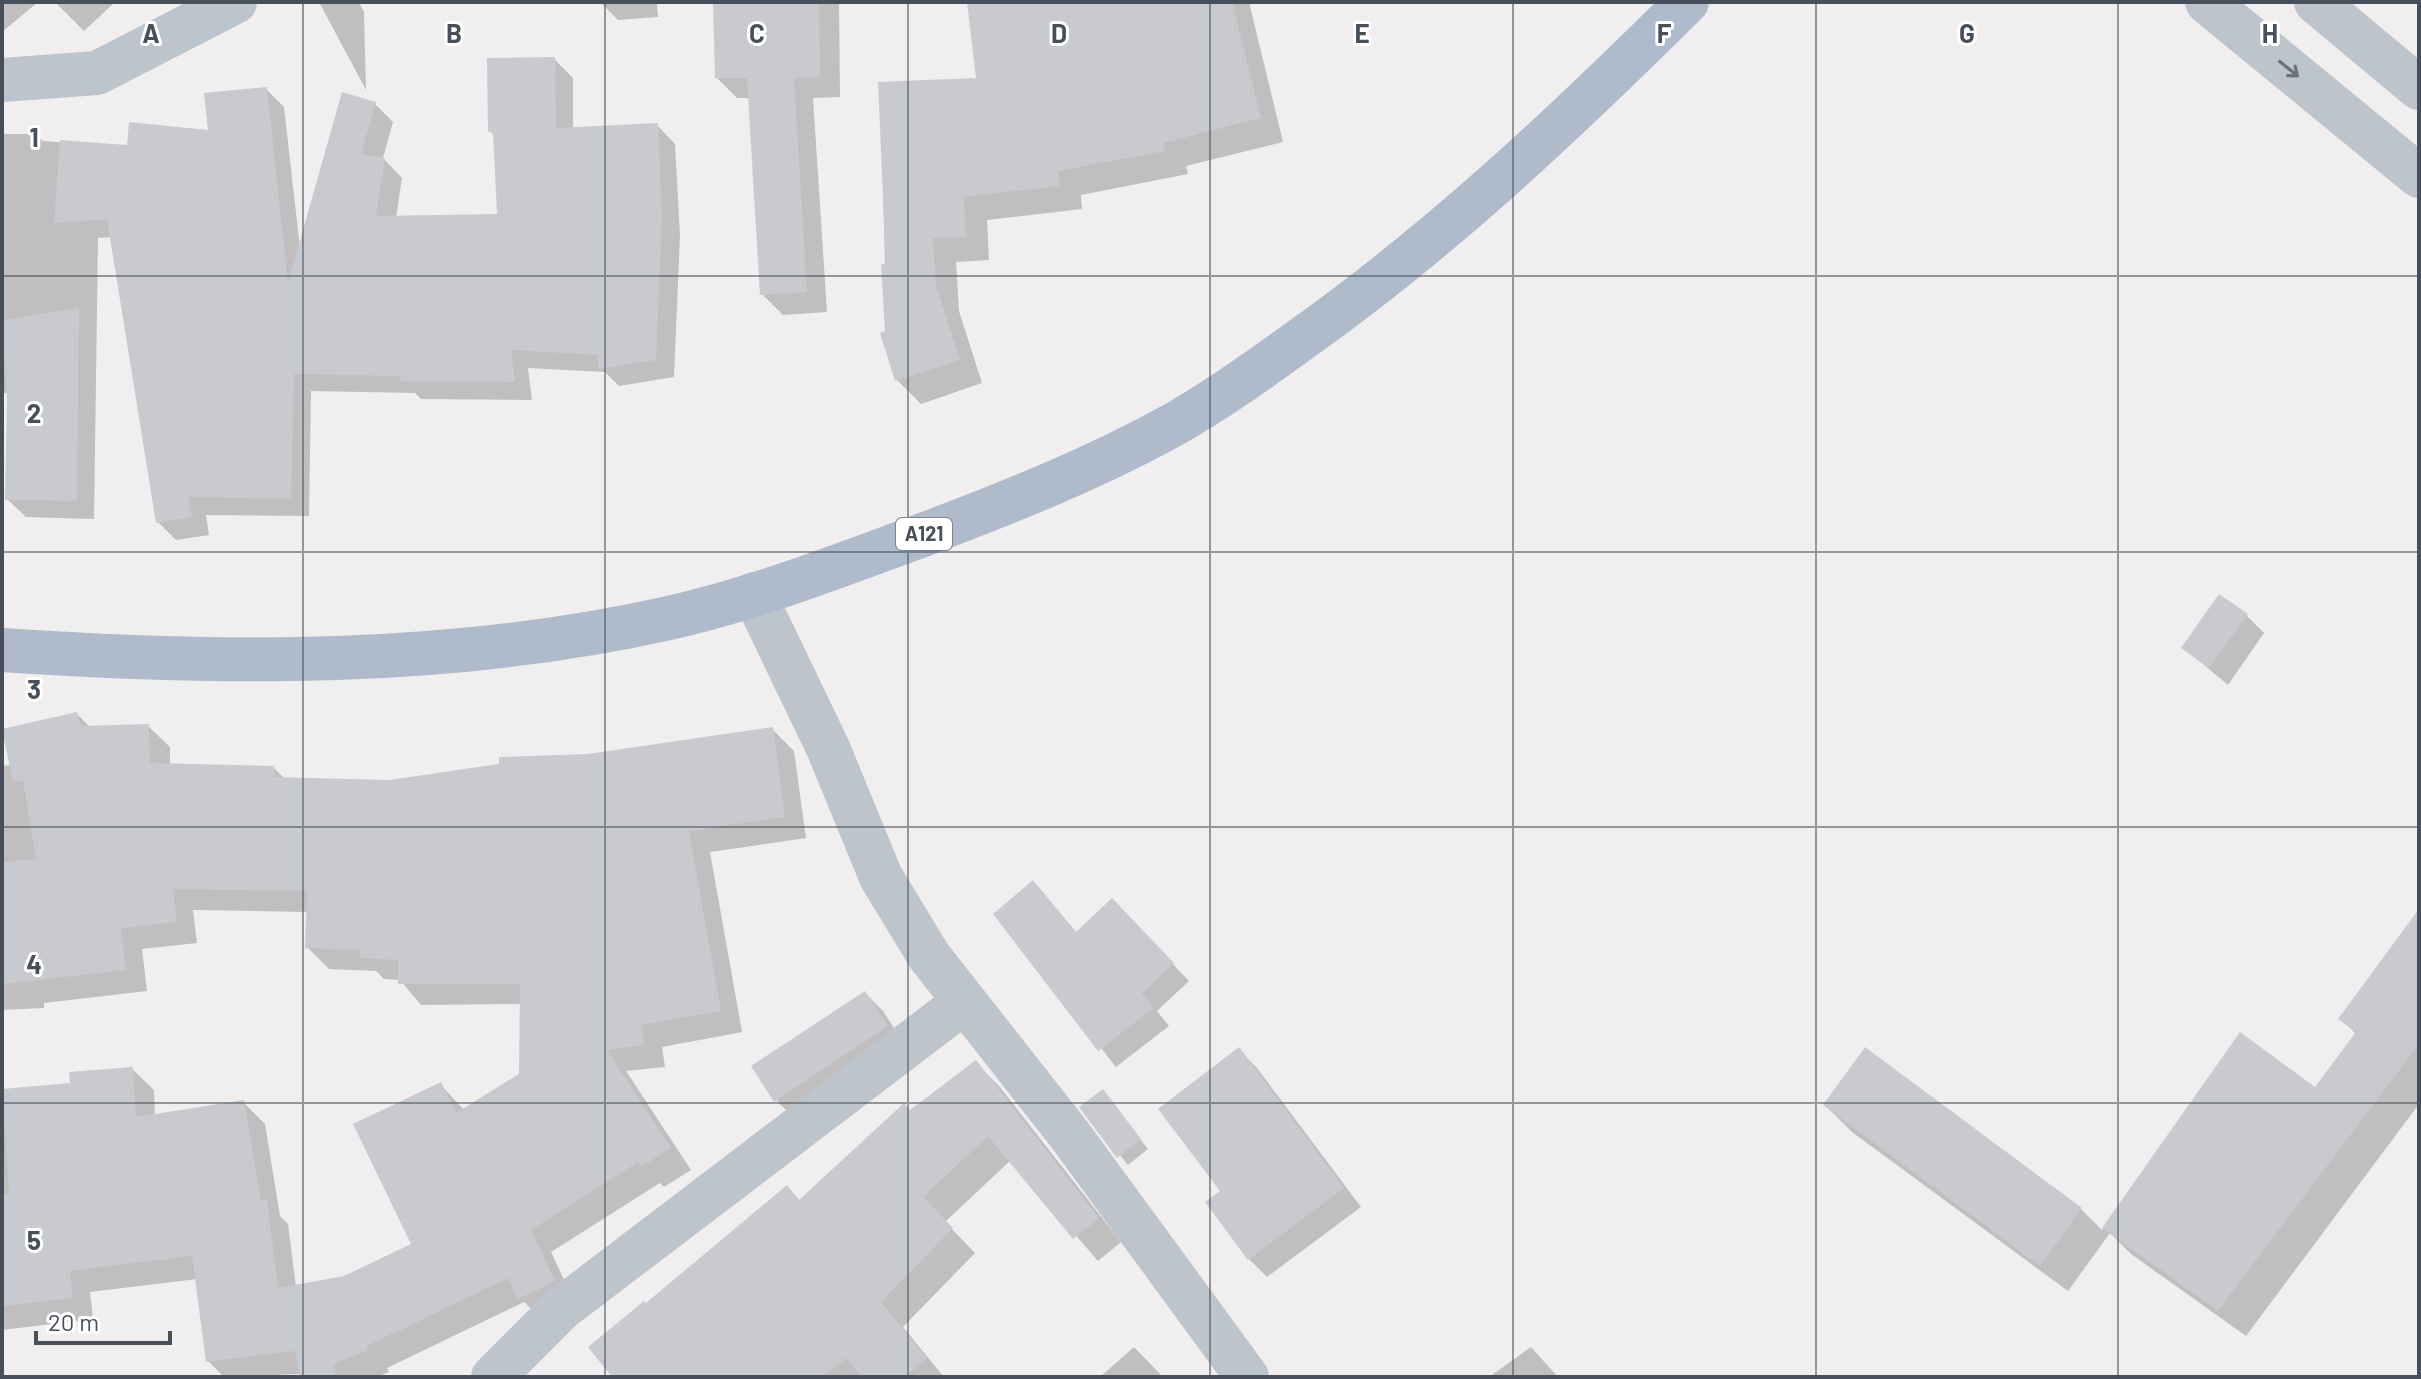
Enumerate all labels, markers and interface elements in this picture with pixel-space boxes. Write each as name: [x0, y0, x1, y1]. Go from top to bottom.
text: A: [142, 17, 160, 48]
text: B: [446, 17, 462, 48]
text: C: [749, 17, 765, 48]
text: D: [1051, 17, 1067, 48]
text: E: [1354, 17, 1370, 48]
text: F: [1657, 17, 1672, 48]
text: G: [1959, 17, 1975, 48]
text: H: [2262, 17, 2278, 48]
one-way arrow: [2278, 61, 2299, 78]
text: 1: [29, 121, 39, 152]
text: 2: [27, 397, 41, 428]
road number: A121: [896, 518, 952, 550]
text: 3: [27, 673, 41, 704]
text: 4: [26, 948, 42, 979]
text: 5: [27, 1224, 41, 1255]
scale bar: [36, 1295, 170, 1345]
text: 20 m: [48, 1307, 99, 1336]

